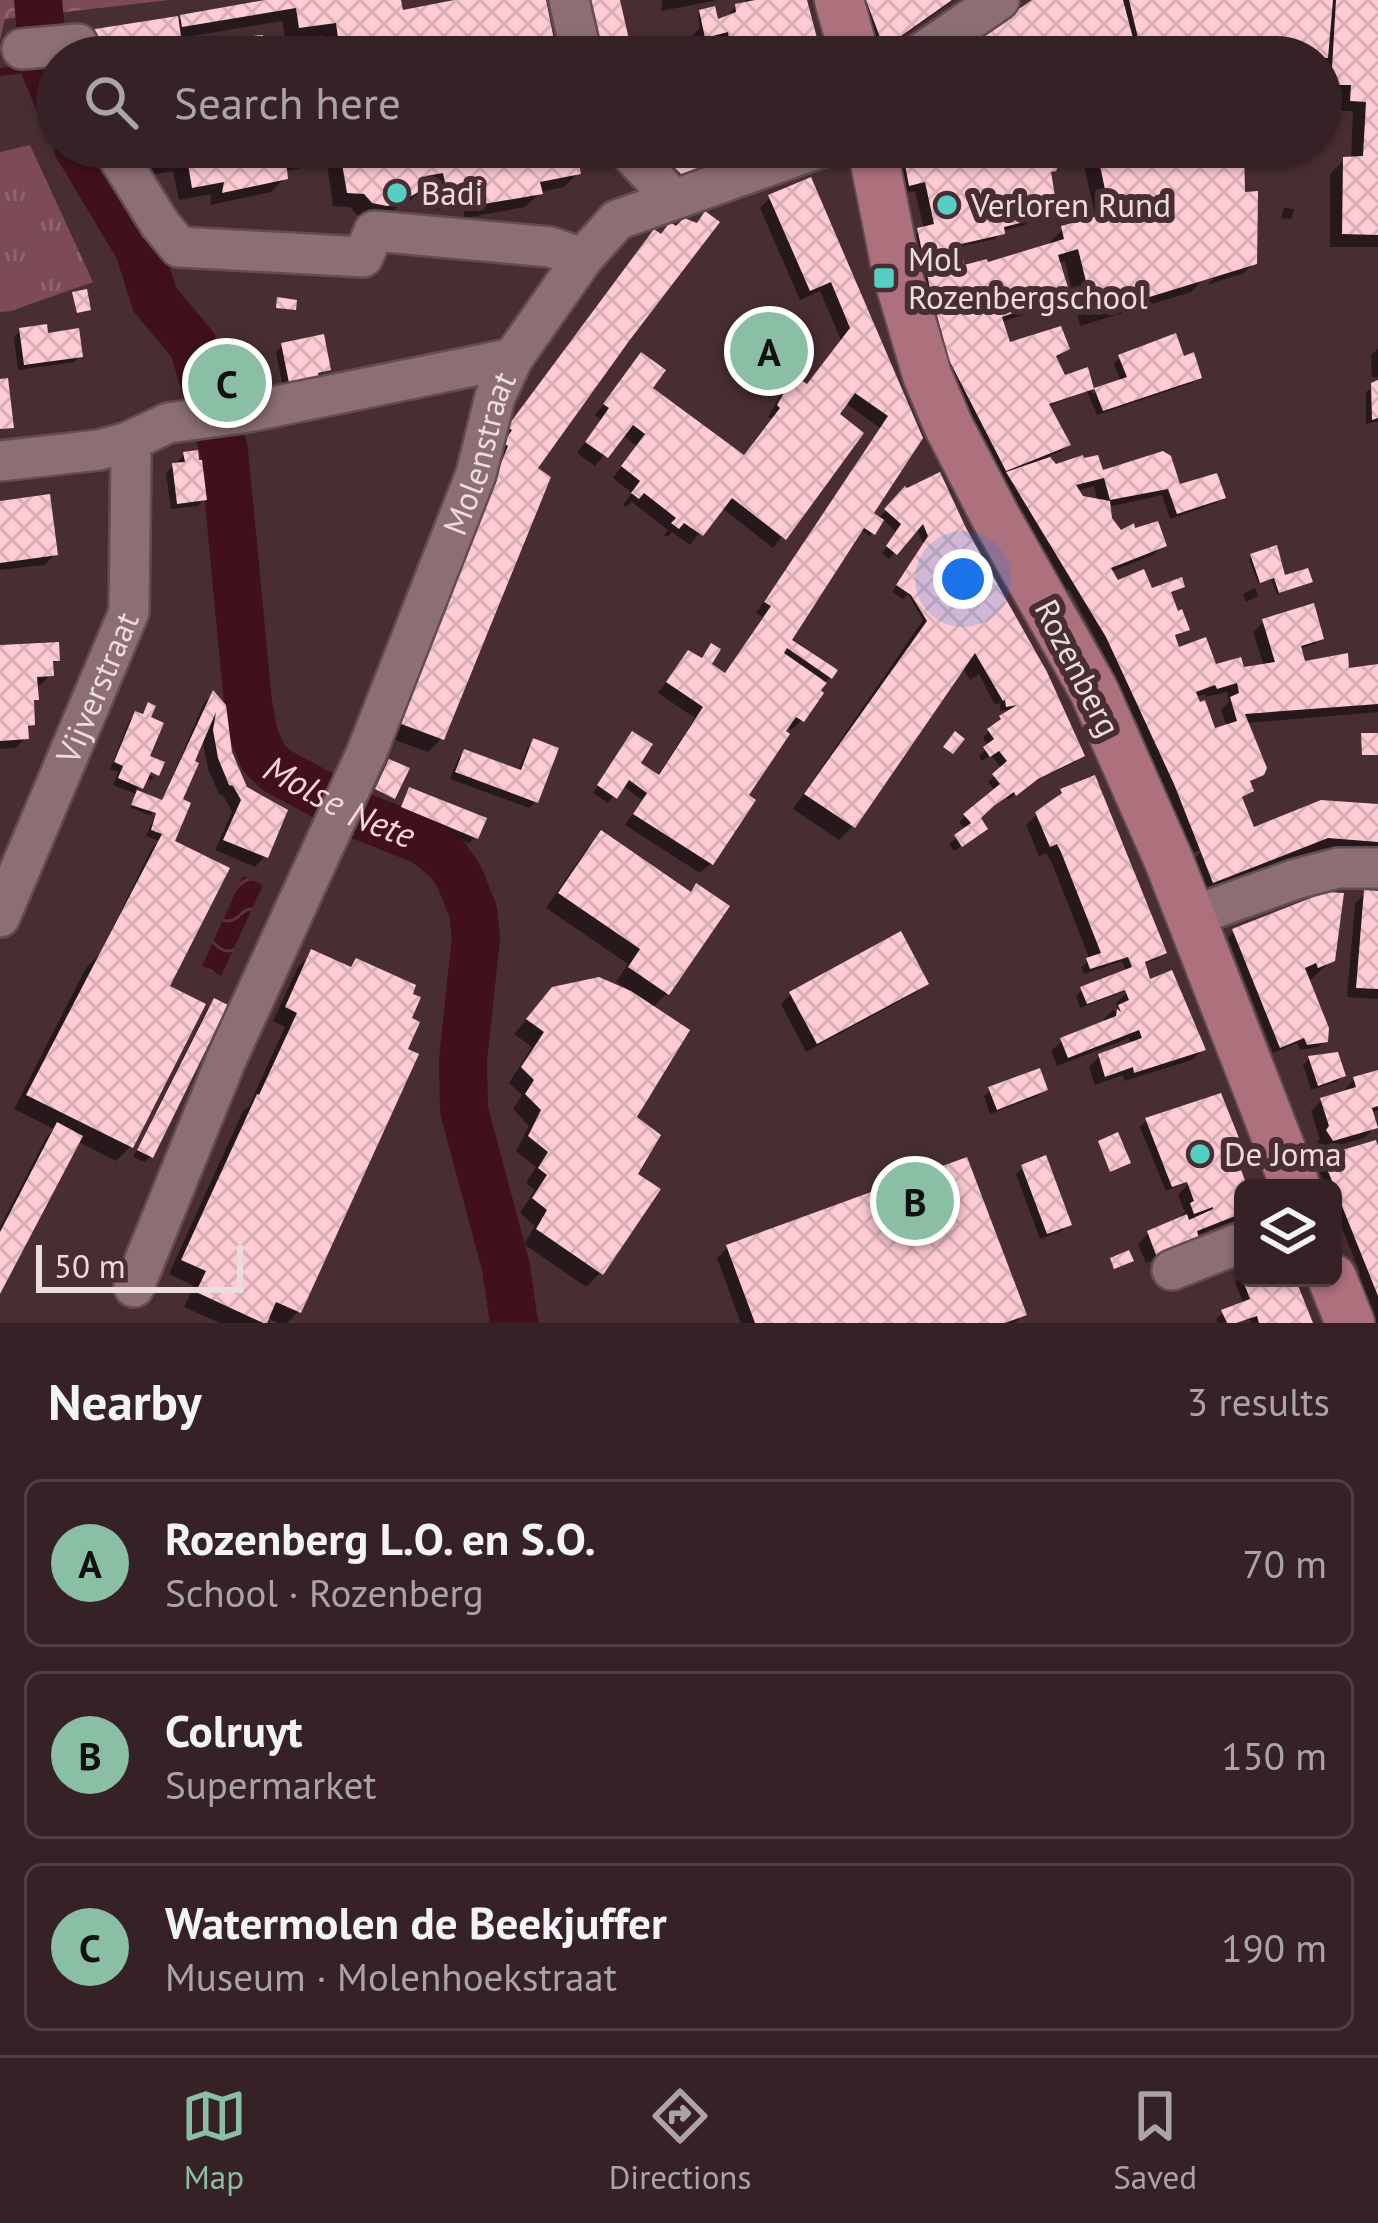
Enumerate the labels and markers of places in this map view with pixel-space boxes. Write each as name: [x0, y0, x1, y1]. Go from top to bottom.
place label: Badi: [421, 171, 483, 214]
marker: Badi: [384, 180, 410, 206]
place label: Verloren Rund: [970, 183, 1171, 226]
marker: Verloren Rund: [934, 192, 960, 218]
place label: Mol Rozenbergschool: [908, 237, 1148, 318]
marker: Mol Rozenbergschool: [871, 265, 897, 291]
pin: A: [730, 306, 808, 396]
pin: C: [188, 338, 266, 428]
place label: De Joma: [1224, 1132, 1342, 1175]
marker: De Joma: [1187, 1141, 1213, 1167]
pin: B: [876, 1156, 954, 1246]

